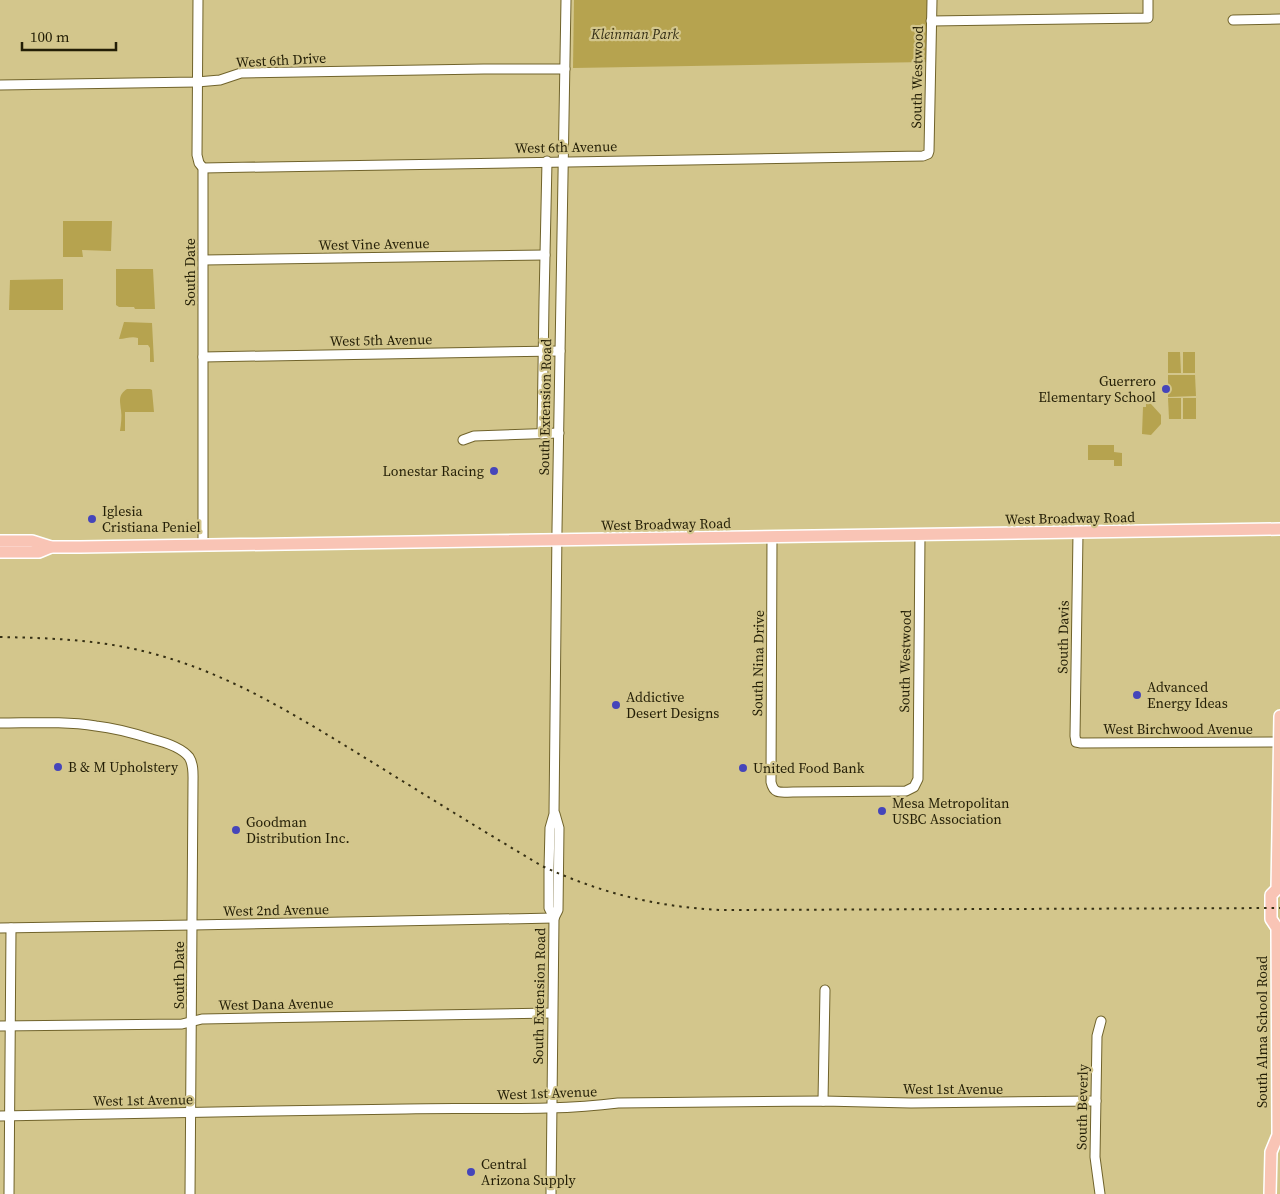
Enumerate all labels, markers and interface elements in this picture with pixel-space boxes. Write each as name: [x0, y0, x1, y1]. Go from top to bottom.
scale bar: [22, 20, 116, 52]
park label: Kleinman Park: [590, 24, 679, 44]
street label: South Westwood: [906, 25, 928, 129]
text: 100 m: [30, 26, 70, 47]
street label: West 6th Drive: [235, 48, 327, 72]
street label: West 6th Avenue: [514, 136, 618, 158]
street label: West Vine Avenue: [318, 233, 430, 255]
street label: South Date: [180, 238, 200, 306]
street label: West 5th Avenue: [329, 329, 433, 351]
street label: South Extension Road: [534, 339, 556, 475]
place label: Guerrero Elementary School: [1038, 371, 1156, 407]
marker: Guerrero Elementary School: [1160, 383, 1172, 395]
place label: Lonestar Racing: [383, 461, 484, 481]
marker: Lonestar Racing: [488, 465, 500, 477]
place label: Iglesia Cristiana Peniel: [102, 501, 201, 537]
street label: West Broadway Road: [1005, 507, 1135, 529]
marker: Iglesia Cristiana Peniel: [86, 513, 98, 525]
street label: West Broadway Road: [601, 513, 731, 535]
street label: South Davis: [1052, 600, 1074, 674]
street label: South Westwood: [894, 609, 916, 713]
street label: South Nina Drive: [747, 610, 769, 716]
place label: Advanced Energy Ideas: [1147, 677, 1228, 713]
place label: Addictive Desert Designs: [626, 687, 719, 723]
marker: Advanced Energy Ideas: [1131, 689, 1143, 701]
marker: Addictive Desert Designs: [610, 699, 622, 711]
street label: West Birchwood Avenue: [1103, 719, 1253, 739]
place label: B & M Upholstery: [68, 757, 179, 777]
place label: United Food Bank: [753, 758, 865, 778]
marker: B & M Upholstery: [52, 761, 64, 773]
marker: United Food Bank: [737, 762, 749, 774]
place label: Mesa Metropolitan USBC Association: [892, 793, 1010, 829]
marker: Mesa Metropolitan USBC Association: [876, 805, 888, 817]
place label: Goodman Distribution Inc.: [246, 812, 350, 848]
marker: Goodman Distribution Inc.: [230, 824, 242, 836]
street label: West 2nd Avenue: [223, 899, 329, 921]
street label: South Extension Road: [528, 928, 550, 1064]
street label: South Date: [169, 941, 189, 1009]
street label: South Alma School Road: [1252, 956, 1272, 1108]
street label: West Dana Avenue: [218, 993, 334, 1015]
street label: South Beverly: [1071, 1063, 1093, 1150]
street label: West 1st Avenue: [903, 1079, 1003, 1099]
street label: West 1st Avenue: [497, 1081, 597, 1105]
street label: West 1st Avenue: [93, 1089, 193, 1111]
place label: Central Arizona Supply: [481, 1154, 576, 1190]
marker: Central Arizona Supply: [465, 1166, 477, 1178]

